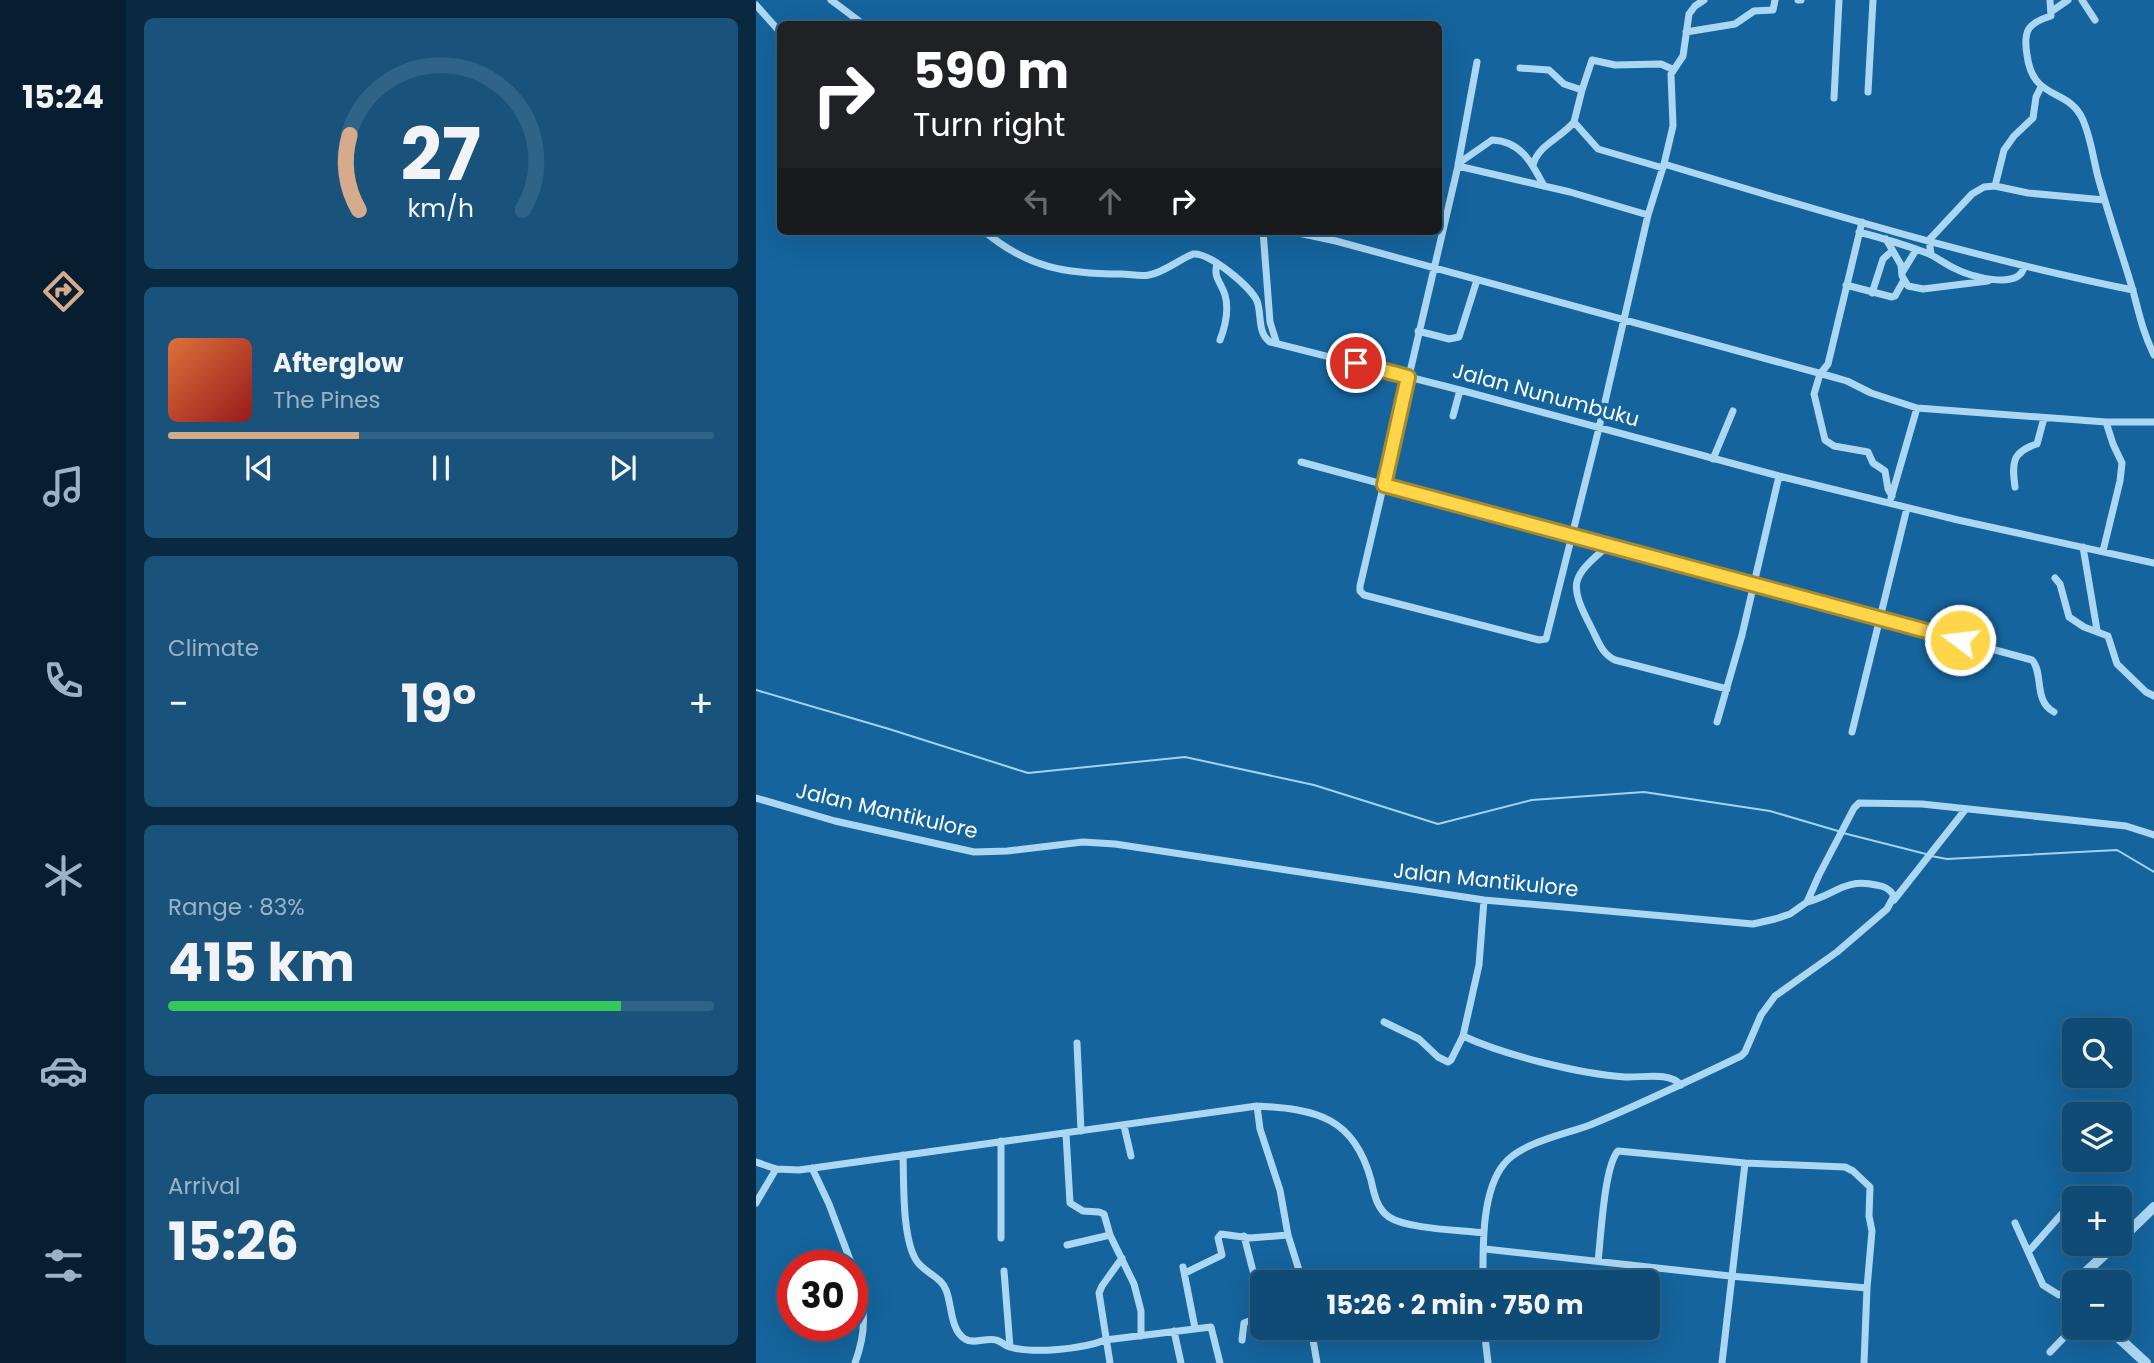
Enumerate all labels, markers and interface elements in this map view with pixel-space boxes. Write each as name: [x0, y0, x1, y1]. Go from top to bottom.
text: 590 m: [913, 37, 1069, 105]
icon: right: [798, 49, 889, 140]
text: 15:24: [22, 74, 104, 119]
text: Turn right: [913, 102, 1065, 147]
text: 27: [401, 104, 481, 205]
icon: left: [1018, 182, 1056, 220]
icon: ahead: [1091, 182, 1129, 220]
icon: right: [1164, 182, 1202, 220]
text: km/h: [408, 190, 474, 225]
icon: directions: [39, 267, 88, 316]
pin: [1326, 333, 1386, 393]
icon: arrive: [1337, 344, 1375, 382]
text: Afterglow: [273, 345, 404, 381]
street label: Jalan Nunumbuku: [1449, 356, 1643, 433]
text: The Pines: [273, 384, 381, 416]
icon: previous: [240, 449, 278, 487]
icon: pause: [422, 449, 460, 487]
icon: next: [604, 449, 642, 487]
icon: music: [39, 462, 88, 511]
position arrow: [1923, 603, 1997, 677]
text: Climate: [168, 632, 259, 664]
icon: phone: [39, 656, 88, 705]
text: 19°: [401, 667, 476, 740]
text: −: [168, 677, 189, 730]
text: +: [688, 677, 714, 730]
street label: Jalan Mantikulore: [793, 775, 981, 846]
icon: climate: [39, 851, 88, 900]
street label: Jalan Mantikulore: [1392, 855, 1580, 904]
text: Range · 83%: [168, 891, 305, 923]
text: 415 km: [168, 926, 355, 999]
map controls: [2062, 1018, 2132, 1340]
button: search: [2062, 1018, 2132, 1088]
icon: car: [39, 1046, 88, 1095]
button: layers: [2062, 1102, 2132, 1172]
text: Arrival: [168, 1170, 240, 1202]
button: +: [2062, 1186, 2132, 1256]
text: 15:26: [168, 1205, 299, 1278]
icon: filters: [39, 1241, 88, 1290]
speed limit sign: 30: [777, 1250, 868, 1341]
button: −: [2062, 1270, 2132, 1340]
text: 15:26 · 2 min · 750 m: [1327, 1287, 1583, 1323]

